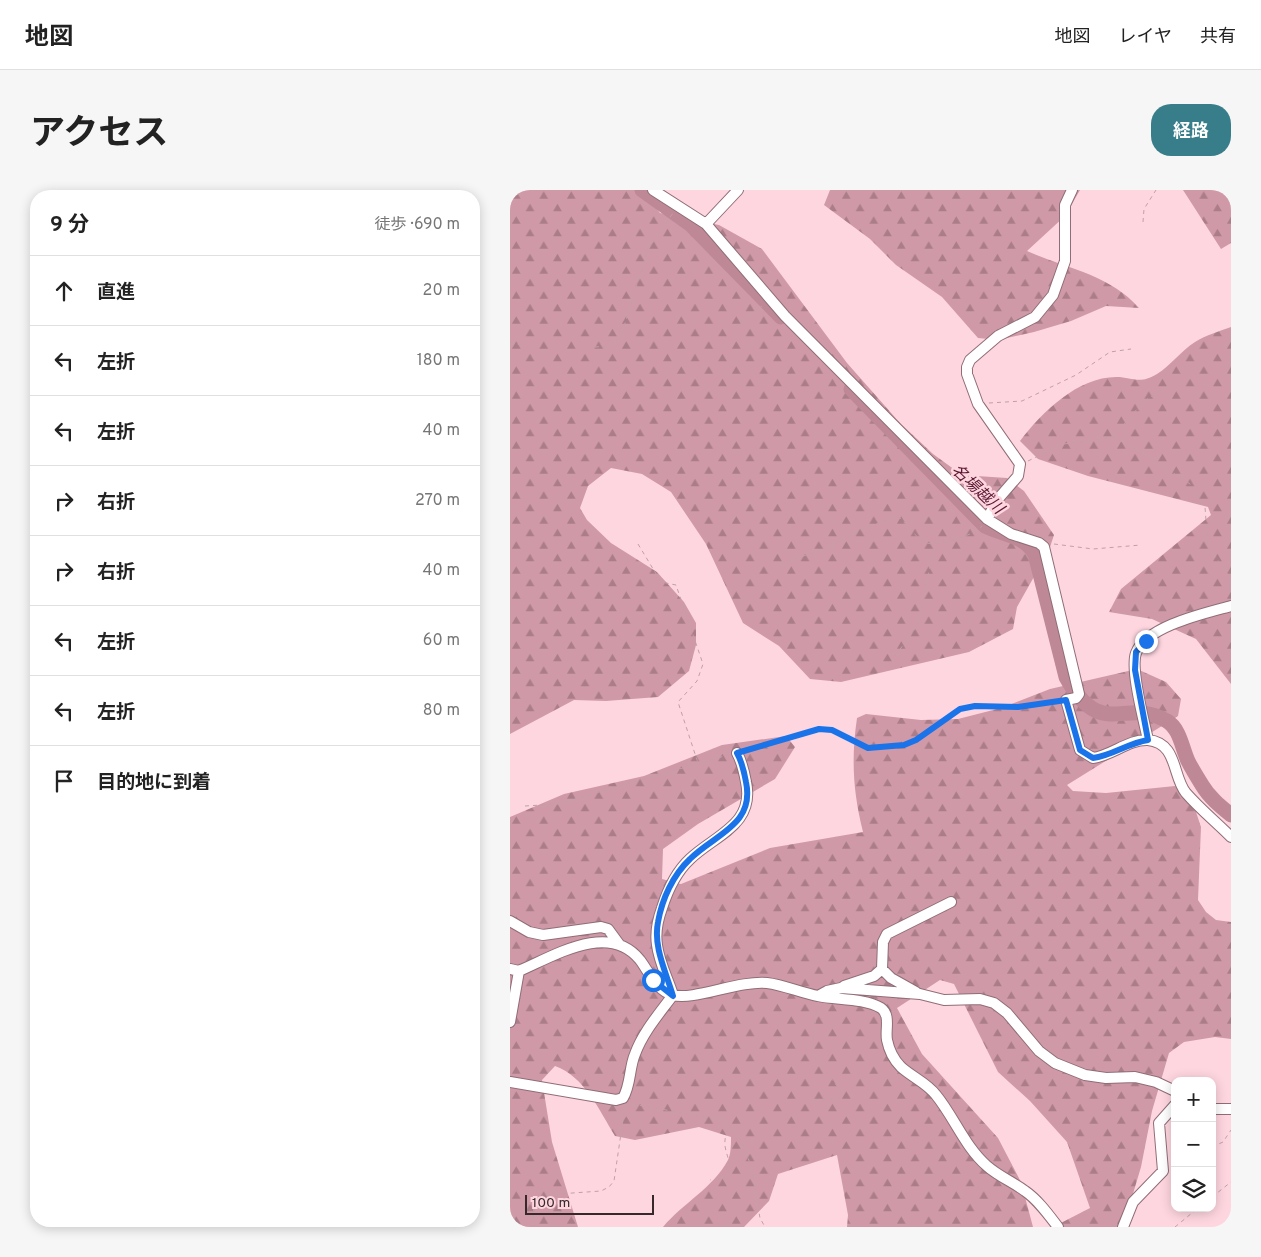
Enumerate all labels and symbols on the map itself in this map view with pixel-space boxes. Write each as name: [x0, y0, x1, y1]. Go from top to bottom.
water label: 名場越川: [947, 461, 1009, 520]
route end: [1135, 630, 1158, 653]
route start: [642, 969, 665, 992]
scale bar: [525, 1192, 654, 1215]

